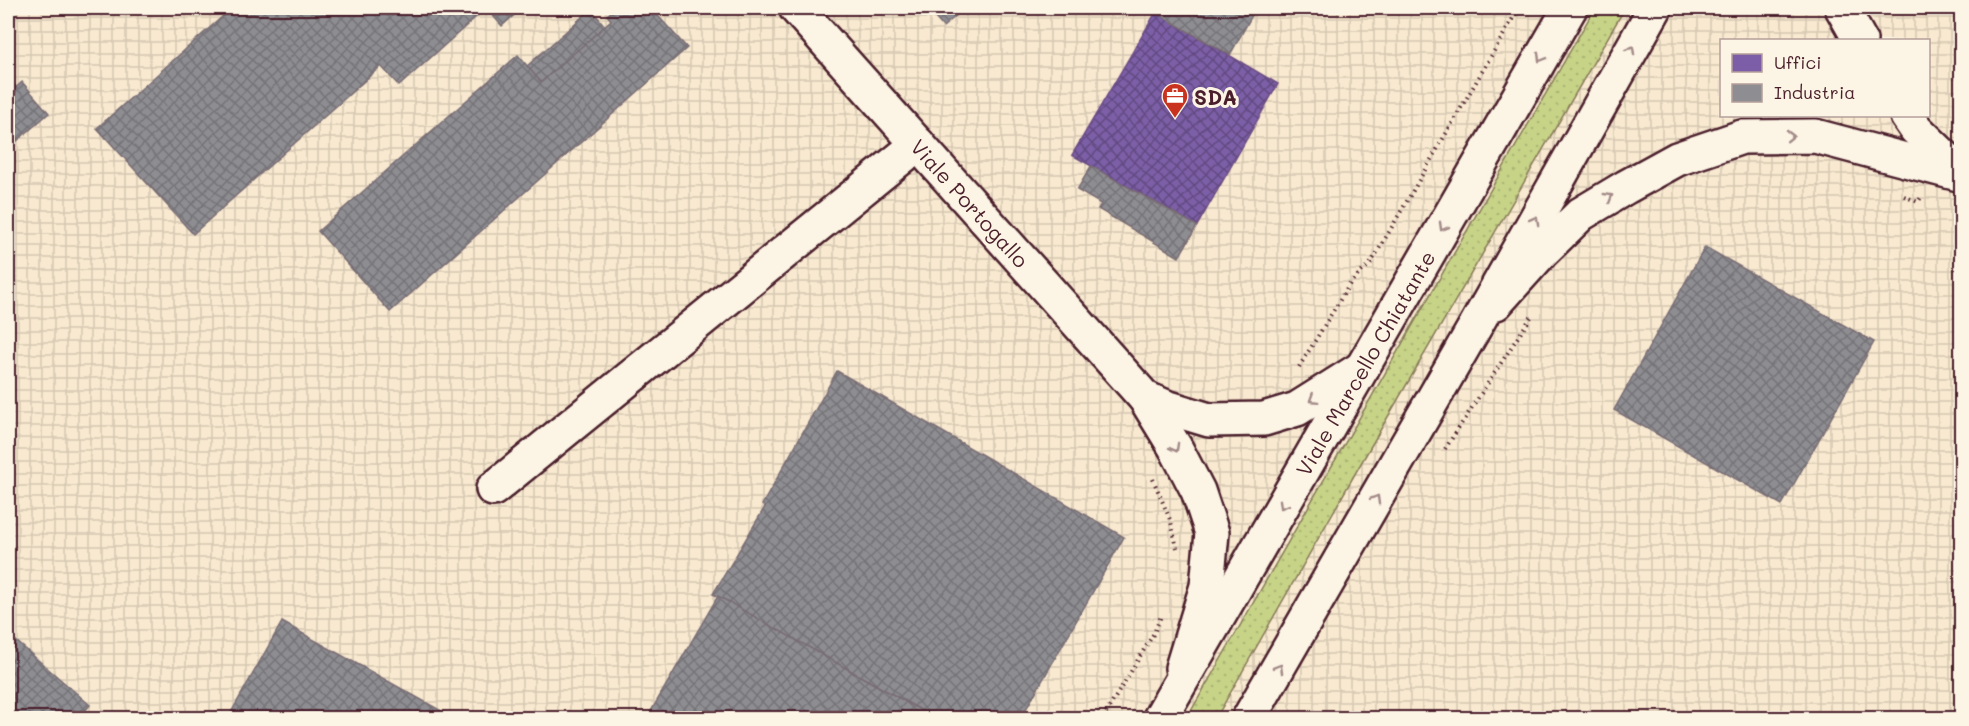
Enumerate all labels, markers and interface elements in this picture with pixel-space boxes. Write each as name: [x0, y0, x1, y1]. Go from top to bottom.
legend: [1720, 39, 1930, 117]
one-way arrow: [1624, 46, 1635, 56]
text: Uffici: [1774, 50, 1822, 74]
one-way arrow: [1537, 52, 1548, 62]
text: Industria: [1774, 80, 1856, 104]
office icon: SDA: [1160, 81, 1190, 119]
place label: SDA: [1194, 83, 1237, 110]
one-way arrow: [1785, 130, 1794, 143]
street label: Viale Portogallo: [905, 133, 1035, 273]
one-way arrow: [1602, 194, 1613, 205]
one-way arrow: [1528, 216, 1539, 226]
one-way arrow: [1439, 221, 1451, 231]
street label: Viale Marcello Chiatante: [1289, 245, 1441, 481]
one-way arrow: [1308, 391, 1319, 402]
one-way arrow: [1168, 442, 1179, 452]
one-way arrow: [1369, 495, 1380, 505]
one-way arrow: [1279, 499, 1291, 509]
one-way arrow: [1271, 664, 1283, 674]

